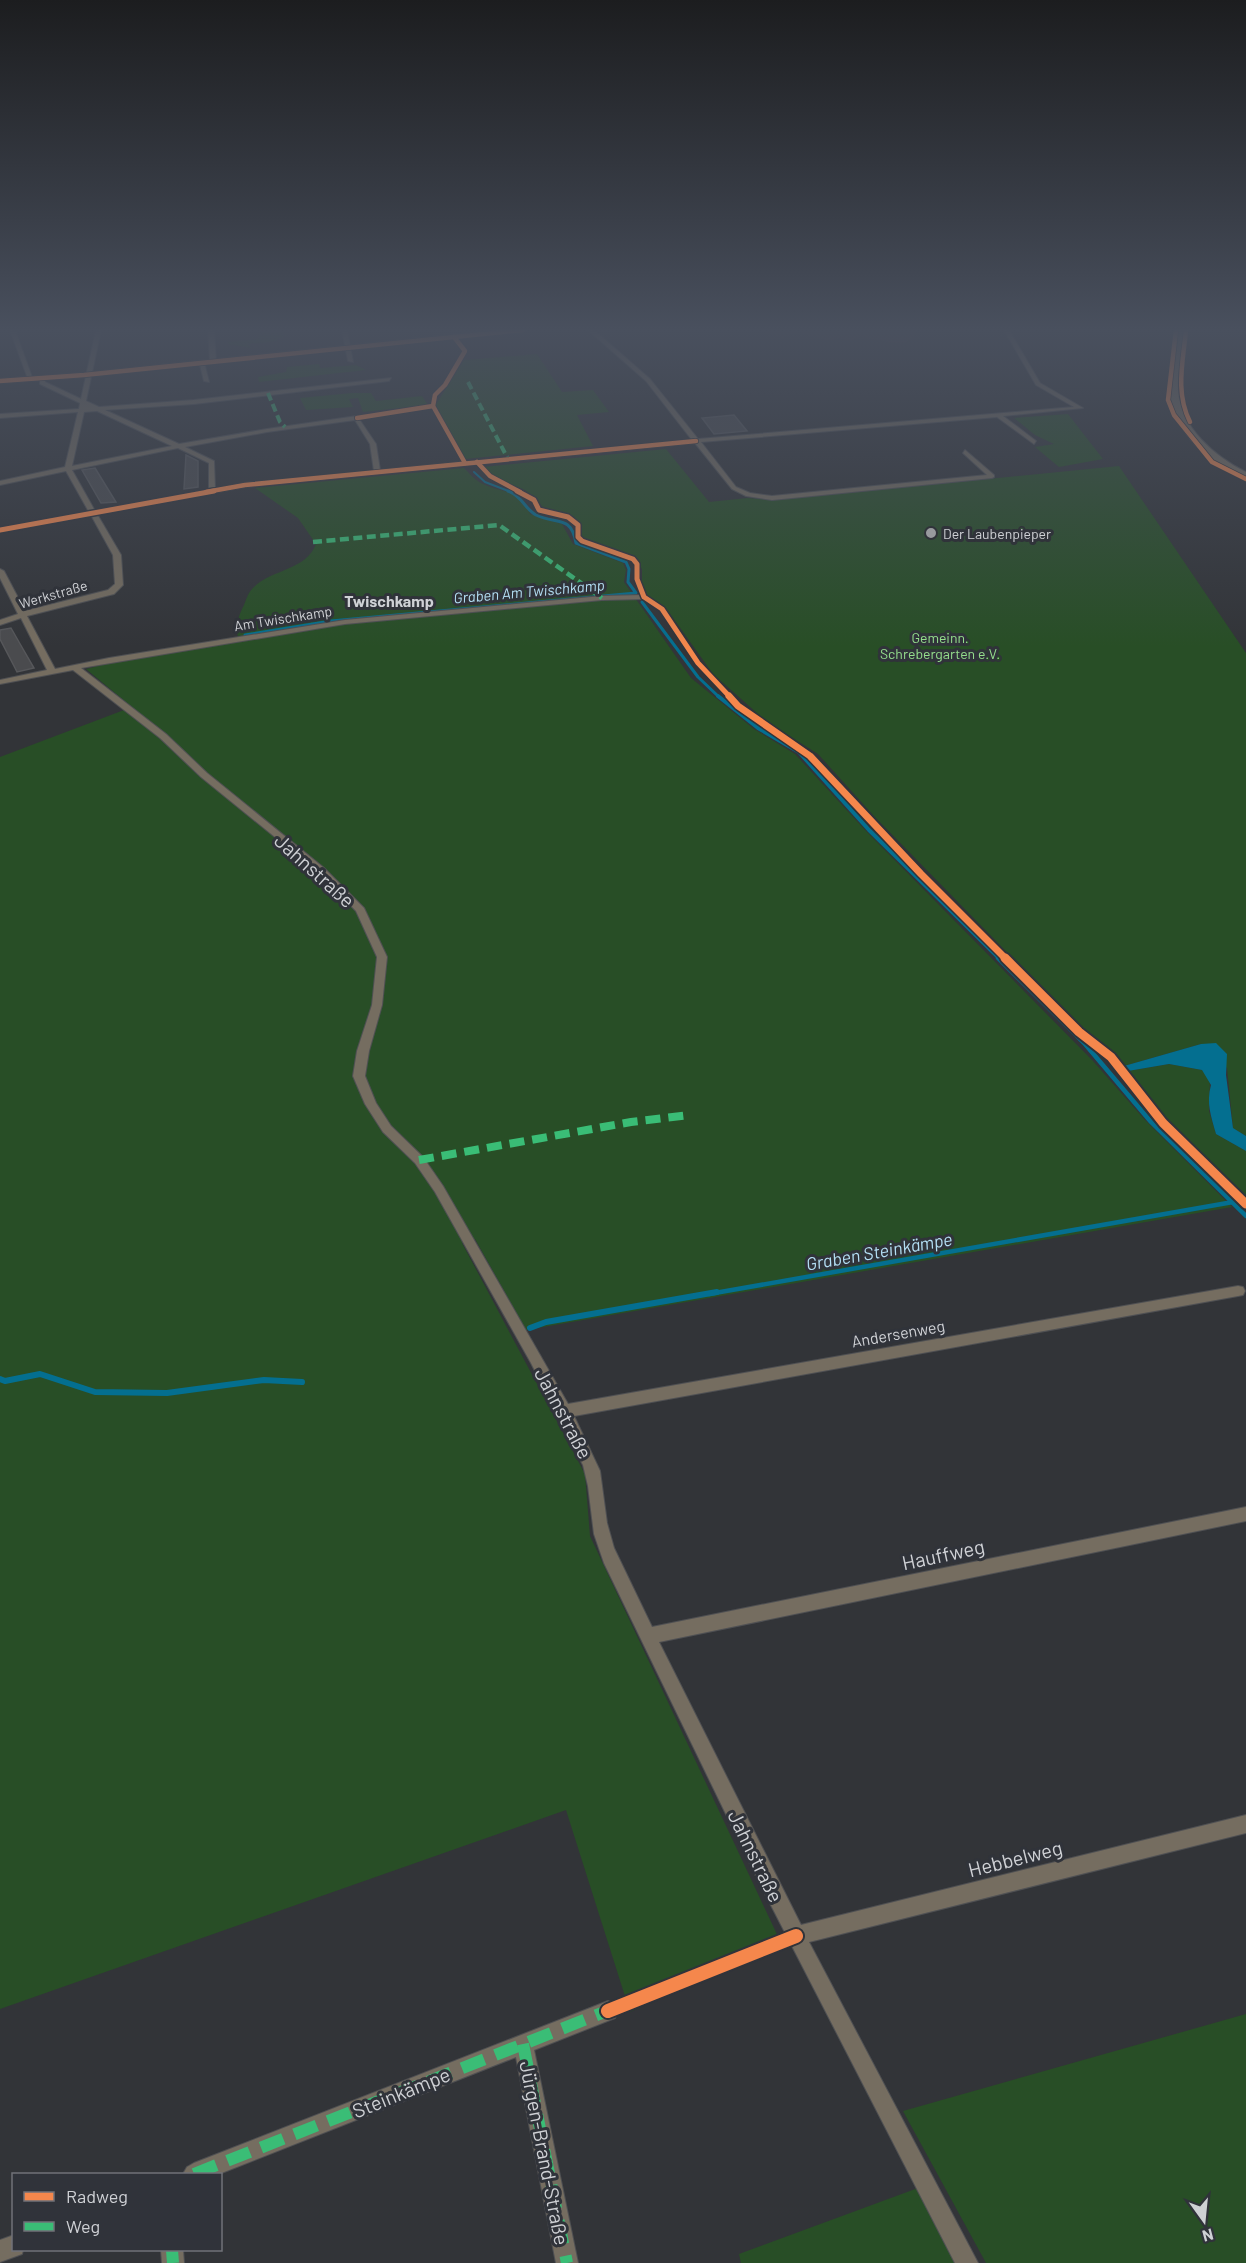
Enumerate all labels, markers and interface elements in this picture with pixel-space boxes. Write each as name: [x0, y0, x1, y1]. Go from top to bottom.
place label: Der Laubenpieper: [943, 525, 1051, 542]
marker: Der Laubenpieper: [924, 526, 938, 540]
water label: Graben Am Twischkamp: [453, 575, 605, 607]
street label: Werkstraße: [17, 576, 89, 612]
district label: Twischkamp: [344, 591, 434, 610]
street label: Am Twischkamp: [233, 602, 333, 634]
park label: Gemeinn. Schrebergarten e.V.: [880, 629, 1000, 662]
street label: Jahnstraße: [270, 828, 360, 912]
water label: Graben Steinkämpe: [804, 1227, 954, 1275]
street label: Andersenweg: [850, 1315, 946, 1351]
street label: Jahnstraße: [530, 1363, 598, 1463]
street label: Hauffweg: [900, 1534, 986, 1574]
street label: Jahnstraße: [723, 1806, 789, 1906]
street label: Hebbelweg: [965, 1835, 1065, 1881]
street label: Jürgen-Brand-Straße: [515, 2059, 575, 2247]
street label: Steinkämpe: [349, 2062, 453, 2122]
legend: [12, 2173, 222, 2251]
text: Radweg: [66, 2185, 128, 2207]
north arrow: [1174, 2191, 1234, 2251]
text: Weg: [66, 2215, 100, 2237]
text: N: [1200, 2225, 1216, 2247]

